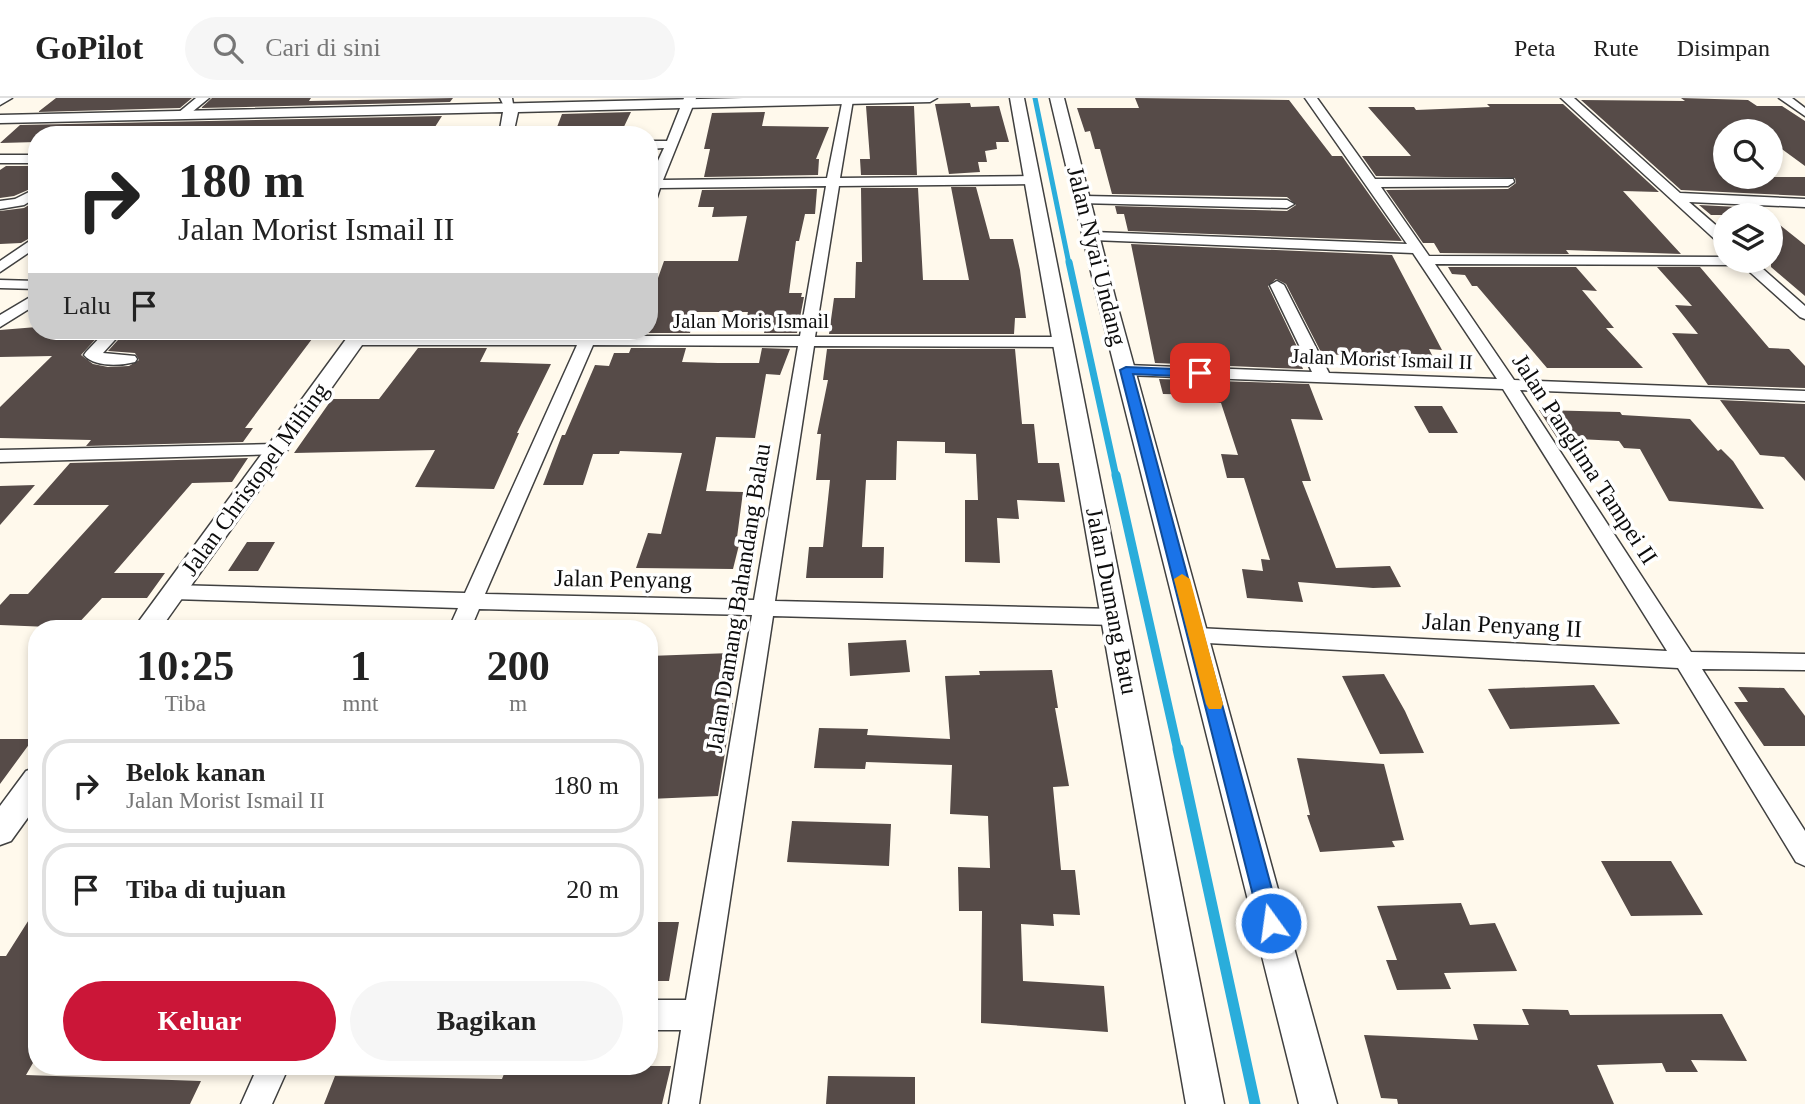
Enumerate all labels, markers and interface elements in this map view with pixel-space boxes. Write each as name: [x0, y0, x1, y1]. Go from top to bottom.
search box: [185, 17, 675, 80]
icon: search: [209, 29, 247, 67]
text: GoPilot: [35, 30, 143, 66]
text: Cari di sini: [265, 33, 381, 62]
text: Peta: [1514, 35, 1555, 61]
text: Rute: [1593, 35, 1639, 61]
text: Disimpan: [1677, 35, 1770, 61]
map controls: [1713, 119, 1783, 273]
button: search: [1713, 119, 1783, 189]
text: 180 m: [178, 153, 305, 208]
icon: right: [63, 154, 154, 245]
street label: Jalan Nyai Undang: [1062, 164, 1132, 348]
button: layers: [1713, 203, 1783, 273]
text: Jalan Morist Ismail II: [178, 211, 454, 247]
icon: arrive: [125, 287, 163, 325]
text: Lalu: [63, 291, 111, 320]
street label: Jalan Moris Ismail: [673, 309, 829, 333]
pin: [1170, 343, 1230, 403]
street label: Jalan Morist Ismail II: [1291, 344, 1473, 374]
street label: Jalan Panglima Tampei II: [1507, 349, 1663, 569]
icon: arrive: [1181, 354, 1219, 392]
street label: Jalan Christopel Mihing: [176, 378, 334, 580]
street label: Jalan Damang Bahandang Balau: [701, 442, 775, 754]
street label: Jalan Dumang Batu: [1081, 506, 1143, 696]
street label: Jalan Penyang: [554, 565, 692, 593]
street label: Jalan Penyang II: [1421, 608, 1583, 642]
text: 10:25: [136, 643, 234, 689]
text: 1: [350, 643, 371, 689]
text: 200: [487, 643, 550, 689]
text: Tiba: [165, 691, 206, 716]
text: mnt: [343, 691, 378, 716]
text: m: [509, 691, 527, 716]
text: Belok kanan: [126, 758, 265, 787]
icon: right: [67, 767, 105, 805]
text: 180 m: [553, 771, 619, 800]
text: Jalan Morist Ismail II: [126, 788, 325, 813]
icon: arrive: [67, 871, 105, 909]
text: Tiba di tujuan: [126, 875, 286, 904]
text: 20 m: [566, 875, 619, 904]
position arrow: [1234, 886, 1308, 960]
button: Keluar: [63, 981, 336, 1061]
button: Bagikan: [350, 981, 623, 1061]

